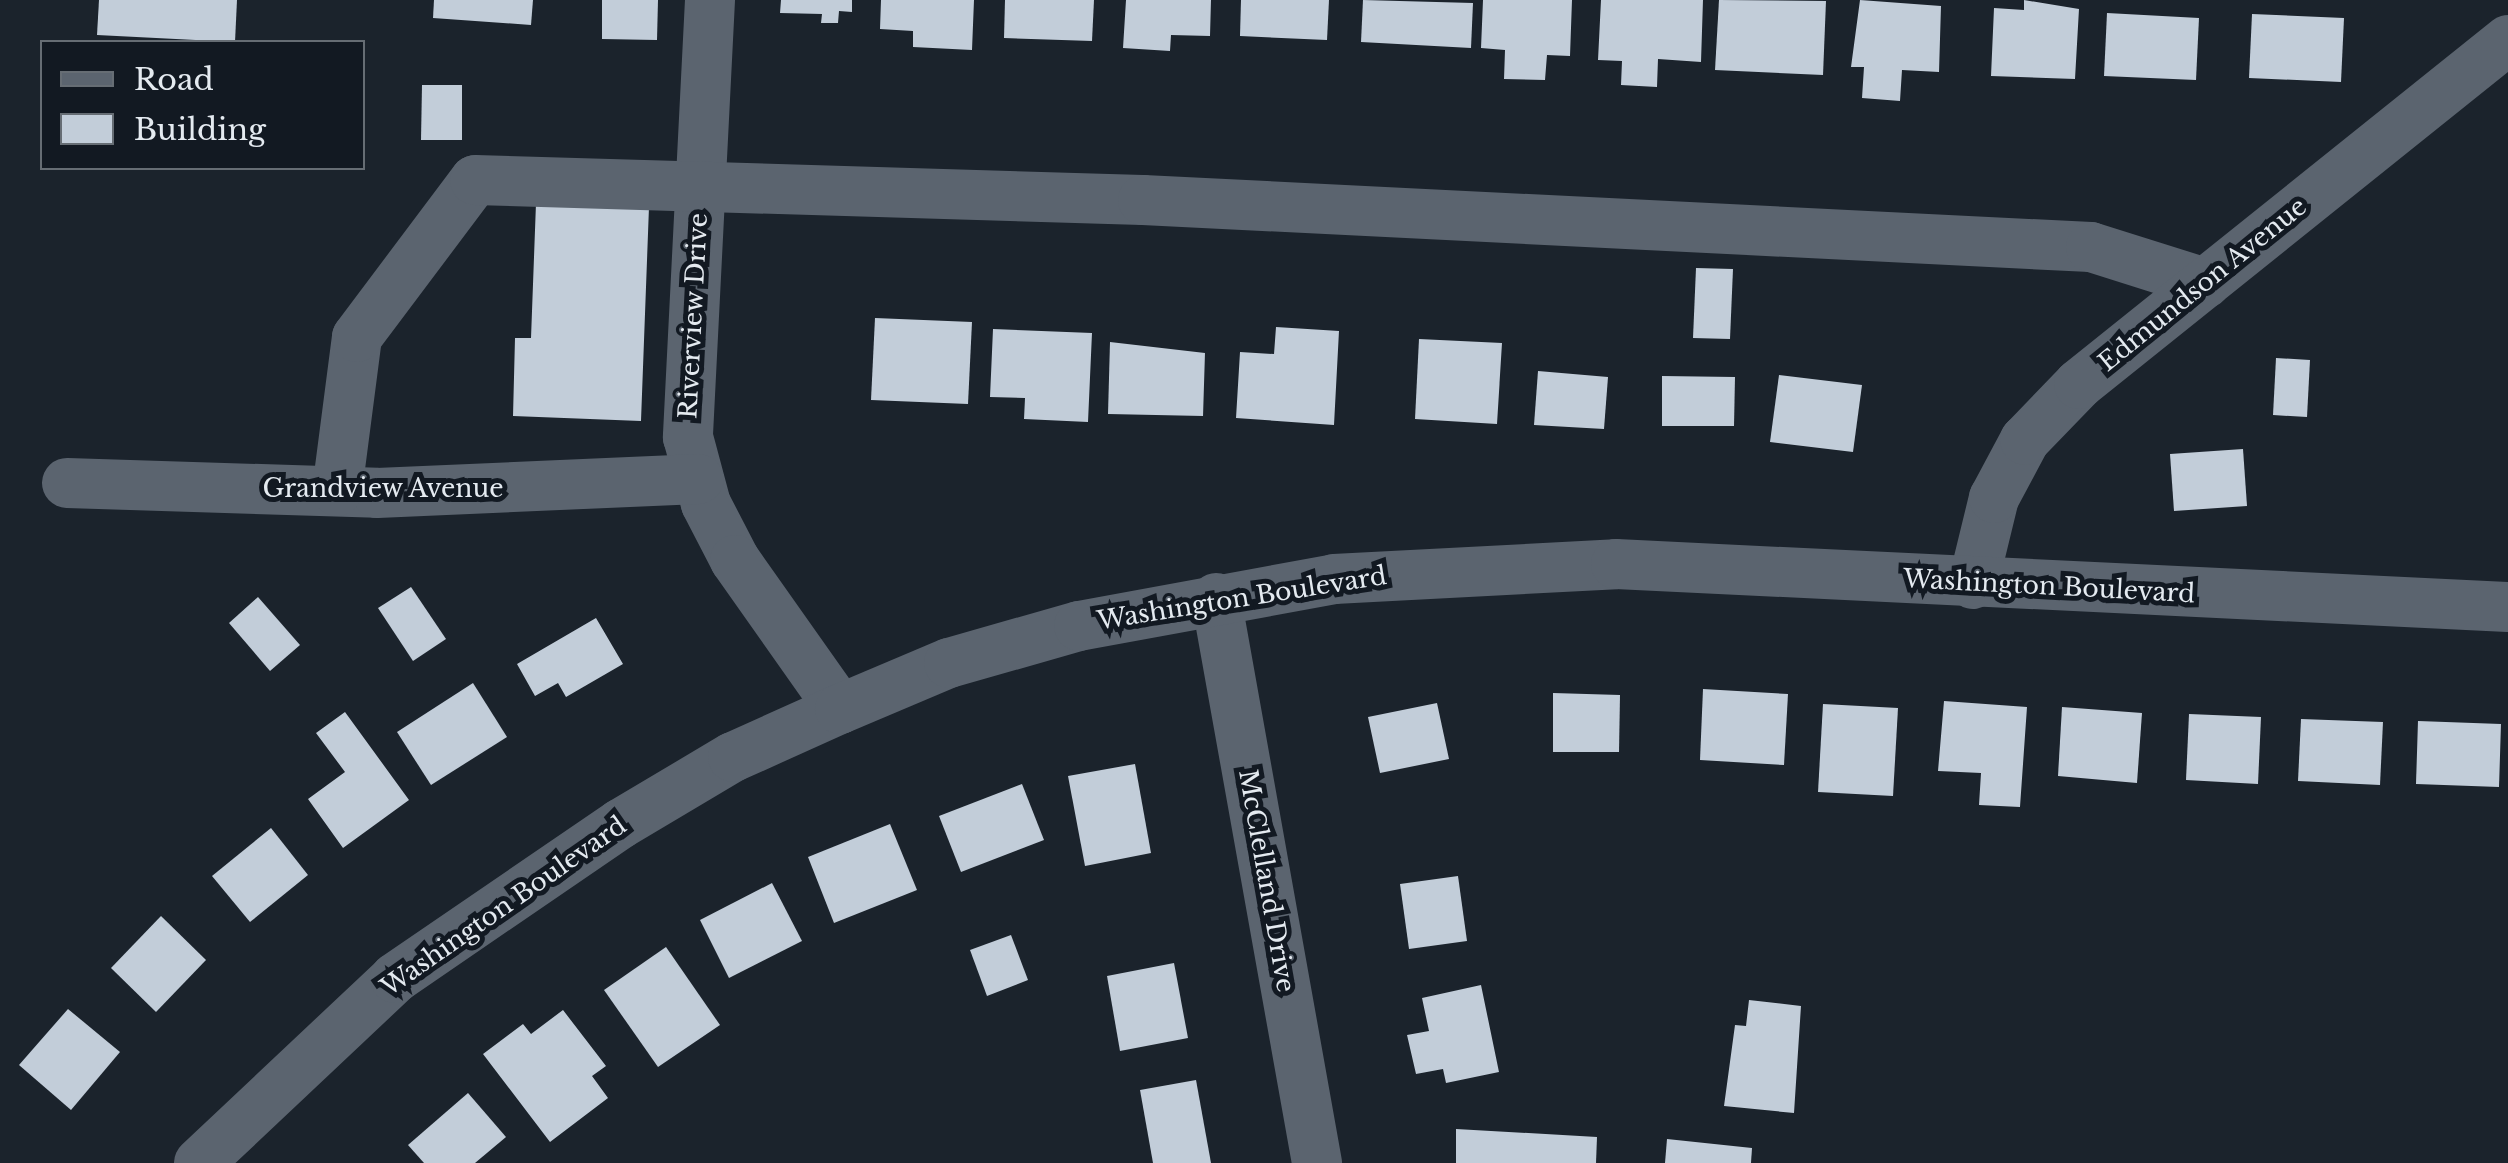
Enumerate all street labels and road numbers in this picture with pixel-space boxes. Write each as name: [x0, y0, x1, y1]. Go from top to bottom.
street label: Edmundson Avenue: [2093, 192, 2313, 378]
street label: Riverview Drive: [674, 212, 714, 420]
street label: Grandview Avenue: [262, 474, 504, 504]
street label: Washington Boulevard: [1095, 561, 1389, 637]
street label: Washington Boulevard: [1902, 564, 2196, 610]
street label: McClelland Drive: [1232, 767, 1300, 995]
street label: Washington Boulevard: [376, 811, 632, 1003]

